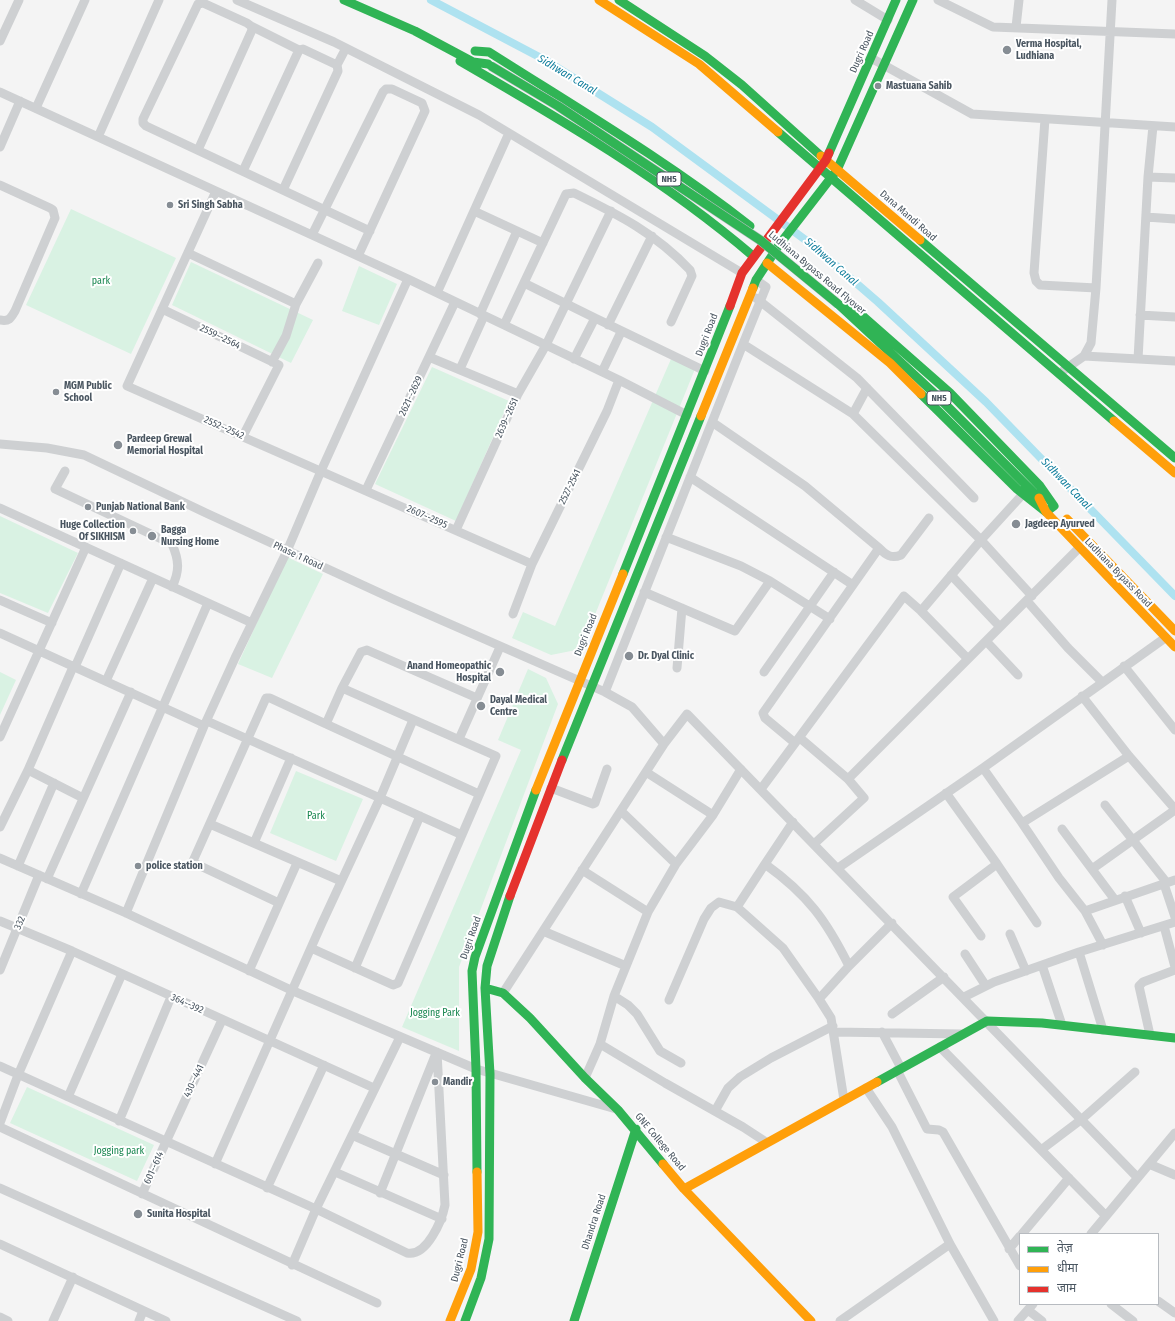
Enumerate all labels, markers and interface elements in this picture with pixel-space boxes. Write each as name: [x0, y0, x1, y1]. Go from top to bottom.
street label: Dugri Road: [847, 29, 877, 75]
place label: Verma Hospital, Ludhiana: [1016, 38, 1082, 62]
marker: Verma Hospital, Ludhiana: [1001, 44, 1013, 56]
water label: Sidhwan Canal: [535, 52, 599, 98]
place label: Mastuana Sahib: [886, 80, 952, 92]
marker: Mastuana Sahib: [873, 81, 883, 91]
road number: NH5: [657, 172, 681, 186]
street label: Dana Mandi Road: [877, 188, 939, 244]
place label: Sri Singh Sabha: [178, 199, 243, 211]
marker: Sri Singh Sabha: [165, 200, 175, 210]
street label: Ludhiana Bypass Road Flyover: [766, 229, 868, 317]
water label: Sidhwan Canal: [802, 235, 860, 289]
park label: park: [92, 275, 110, 287]
street label: Dugri Road: [693, 312, 721, 358]
street label: 2559--2564: [198, 322, 242, 352]
street label: 2621--2629: [397, 374, 425, 418]
place label: MGM Public School: [64, 380, 112, 404]
marker: MGM Public School: [51, 387, 61, 397]
road number: NH5: [927, 391, 951, 405]
street label: 2639--2651: [493, 396, 521, 440]
street label: 2552--2542: [202, 414, 246, 442]
place label: Pardeep Grewal Memorial Hospital: [127, 433, 203, 456]
marker: Pardeep Grewal Memorial Hospital: [112, 439, 124, 451]
water label: Sidhwan Canal: [1038, 456, 1094, 512]
street label: 2527-2541: [556, 467, 584, 507]
place label: Punjab National Bank: [96, 501, 185, 513]
marker: Punjab National Bank: [83, 502, 93, 512]
street label: 2607--2595: [405, 503, 449, 531]
marker: Jagdeep Ayurved: [1010, 518, 1022, 530]
place label: Jagdeep Ayurved: [1025, 518, 1095, 530]
place label: Huge Collection Of SIKHISM: [60, 519, 125, 542]
place label: Bagga Nursing Home: [161, 524, 219, 548]
marker: Huge Collection Of SIKHISM: [128, 526, 138, 536]
marker: Bagga Nursing Home: [146, 530, 158, 542]
street label: Ludhiana Bypass Road: [1082, 536, 1154, 610]
street label: Phase 1 Road: [271, 539, 325, 573]
street label: Dugri Road: [572, 612, 600, 658]
marker: Dr. Dyal Clinic: [623, 650, 635, 662]
place label: Dr. Dyal Clinic: [638, 650, 694, 662]
place label: Anand Homeopathic Hospital: [407, 660, 491, 684]
marker: Anand Homeopathic Hospital: [494, 666, 506, 678]
place label: Dayal Medical Centre: [490, 694, 547, 718]
marker: Dayal Medical Centre: [475, 700, 487, 712]
park label: Park: [307, 810, 325, 822]
place label: police station: [146, 860, 203, 872]
marker: police station: [133, 861, 143, 871]
street label: 332: [12, 915, 28, 931]
street label: Dugri Road: [458, 915, 484, 961]
street label: 364--392: [169, 991, 205, 1017]
park label: Jogging Park: [410, 1007, 460, 1019]
street label: 430--441: [181, 1063, 207, 1099]
place label: Mandir: [443, 1076, 472, 1088]
marker: Mandir: [430, 1077, 440, 1087]
street label: GNE College Road: [632, 1111, 688, 1173]
park label: Jogging park: [94, 1145, 144, 1157]
street label: 601--614: [142, 1150, 166, 1186]
street label: Dhandra Road: [579, 1193, 609, 1251]
marker: Sunita Hospital: [132, 1208, 144, 1220]
place label: Sunita Hospital: [147, 1208, 210, 1220]
legend: [1019, 1233, 1159, 1305]
street label: Dugri Road: [449, 1237, 471, 1283]
text: तेज़: [1057, 1241, 1073, 1255]
text: धीमा: [1057, 1261, 1078, 1275]
text: जाम: [1057, 1281, 1076, 1295]

